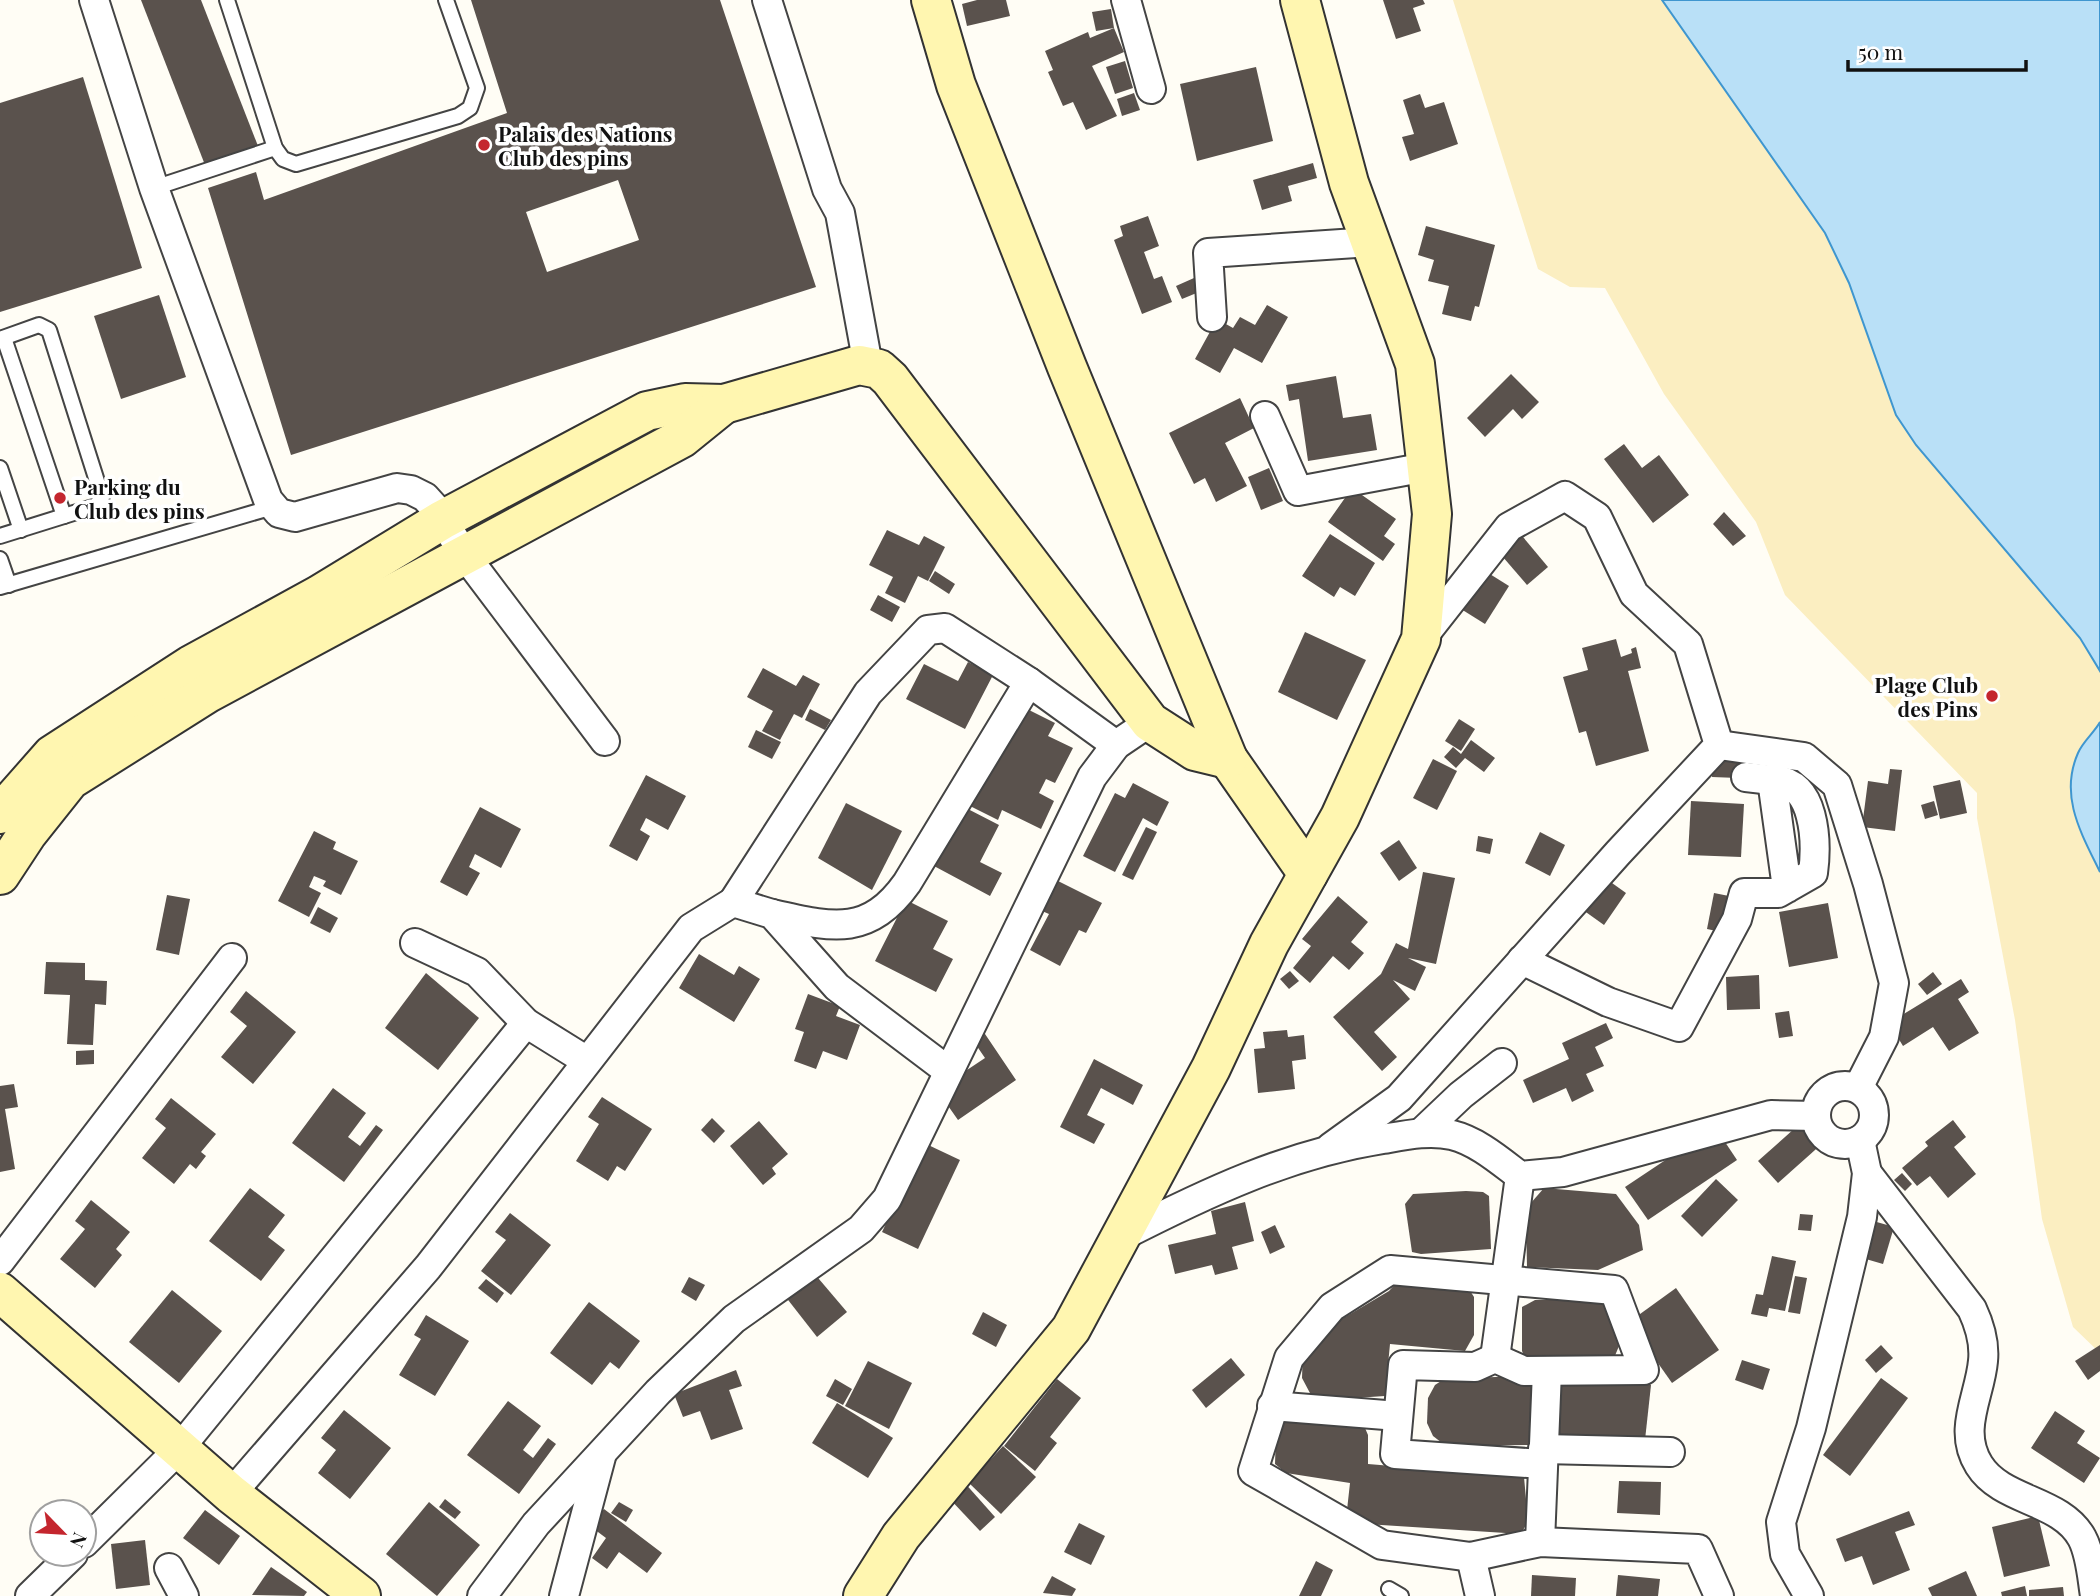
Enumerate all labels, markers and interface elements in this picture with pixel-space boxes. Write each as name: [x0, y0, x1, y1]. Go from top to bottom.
scale bar: [1848, 28, 2026, 72]
text: 50 m: [1858, 37, 1904, 65]
place label: Palais des Nations Club des pins: [498, 119, 673, 171]
marker: Palais des Nations Club des pins: [476, 137, 492, 153]
place label: Parking du Club des pins: [74, 472, 205, 524]
marker: Parking du Club des pins: [52, 490, 68, 506]
place label: Plage Club des Pins: [1874, 670, 1978, 722]
marker: Plage Club des Pins: [1984, 688, 2000, 704]
north arrow: [28, 1498, 98, 1568]
text: N: [65, 1529, 94, 1553]

